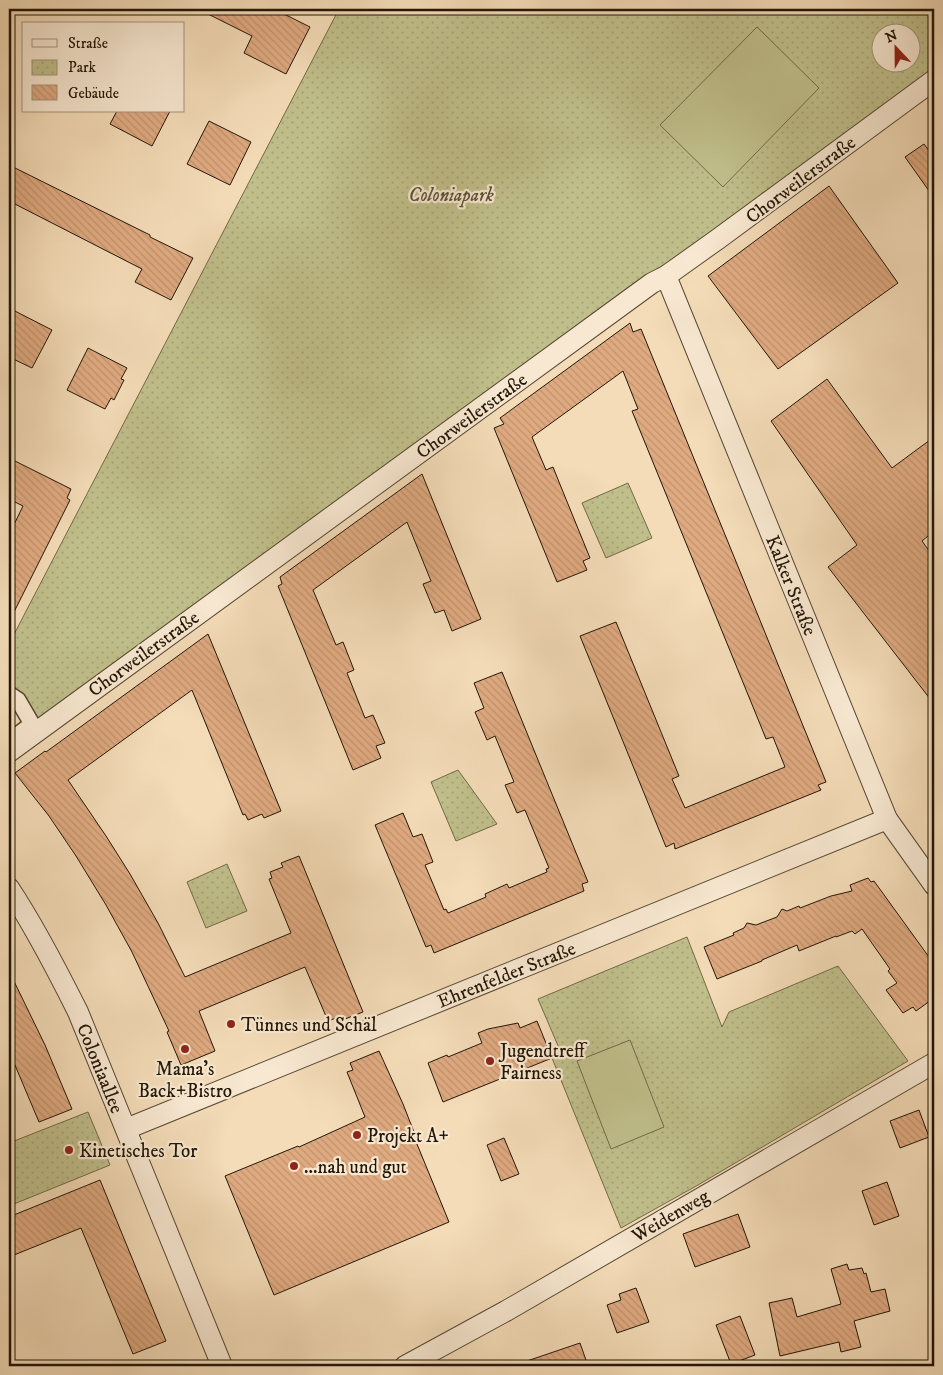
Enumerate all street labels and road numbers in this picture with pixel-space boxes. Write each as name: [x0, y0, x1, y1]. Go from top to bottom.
street label: Chorweilerstraße: [742, 131, 860, 229]
street label: Chorweilerstraße: [412, 368, 532, 464]
street label: Kalker Straße: [760, 532, 821, 639]
street label: Chorweilerstraße: [84, 606, 204, 702]
street label: Ehrenfelder Straße: [434, 937, 579, 1014]
street label: Coloniaallee: [71, 1020, 128, 1117]
street label: Weidenweg: [627, 1185, 714, 1248]

